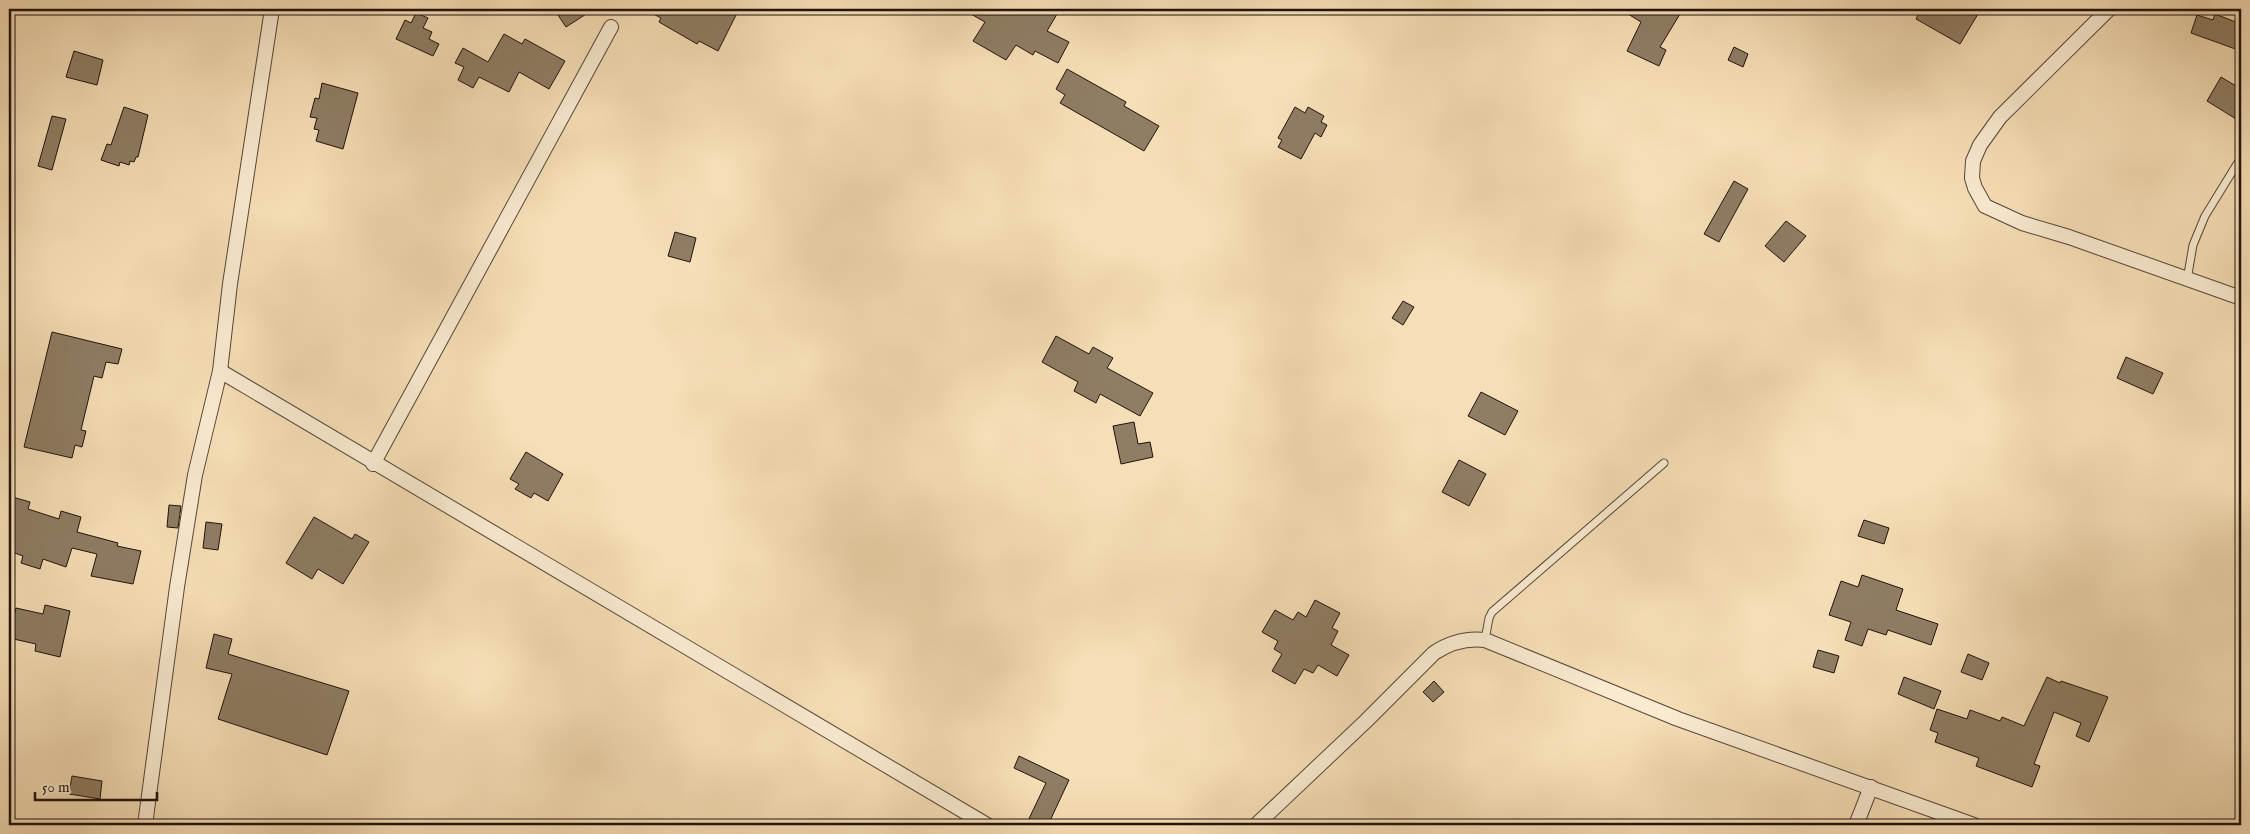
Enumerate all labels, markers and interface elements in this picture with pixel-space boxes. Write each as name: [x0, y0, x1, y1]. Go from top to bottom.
scale bar: [35, 769, 158, 801]
text: 50 m: [42, 778, 70, 797]

